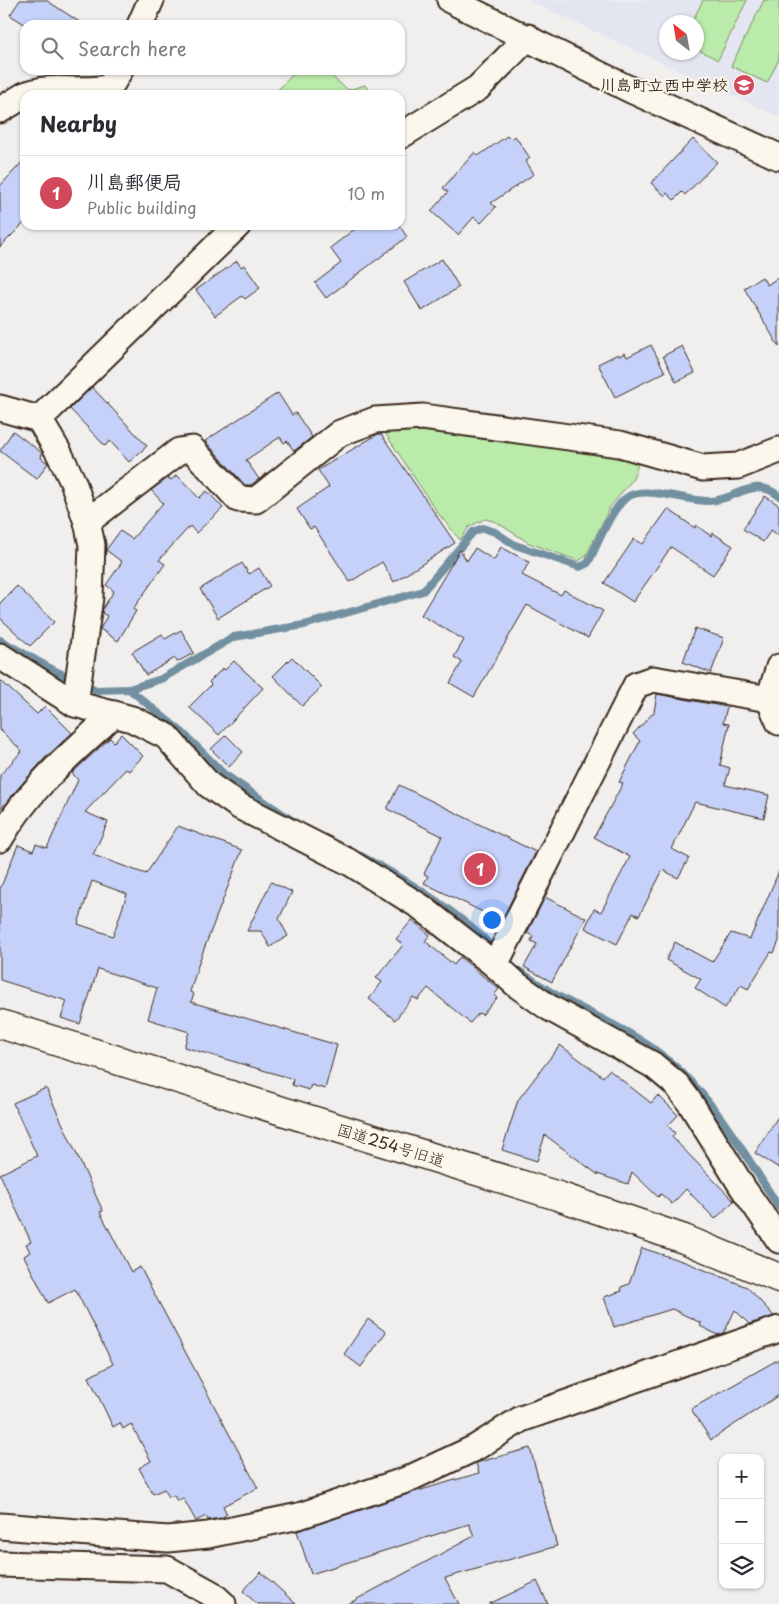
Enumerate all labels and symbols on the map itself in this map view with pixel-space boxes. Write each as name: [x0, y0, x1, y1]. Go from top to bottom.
north arrow: [659, 15, 704, 60]
place label: 川島町立西中学校: [600, 72, 728, 96]
school or university icon: 川島町立西中学校: [732, 73, 756, 97]
pin: 1: [464, 850, 496, 888]
your location: [479, 907, 505, 933]
street label: 国道254号旧道: [334, 1116, 448, 1172]

